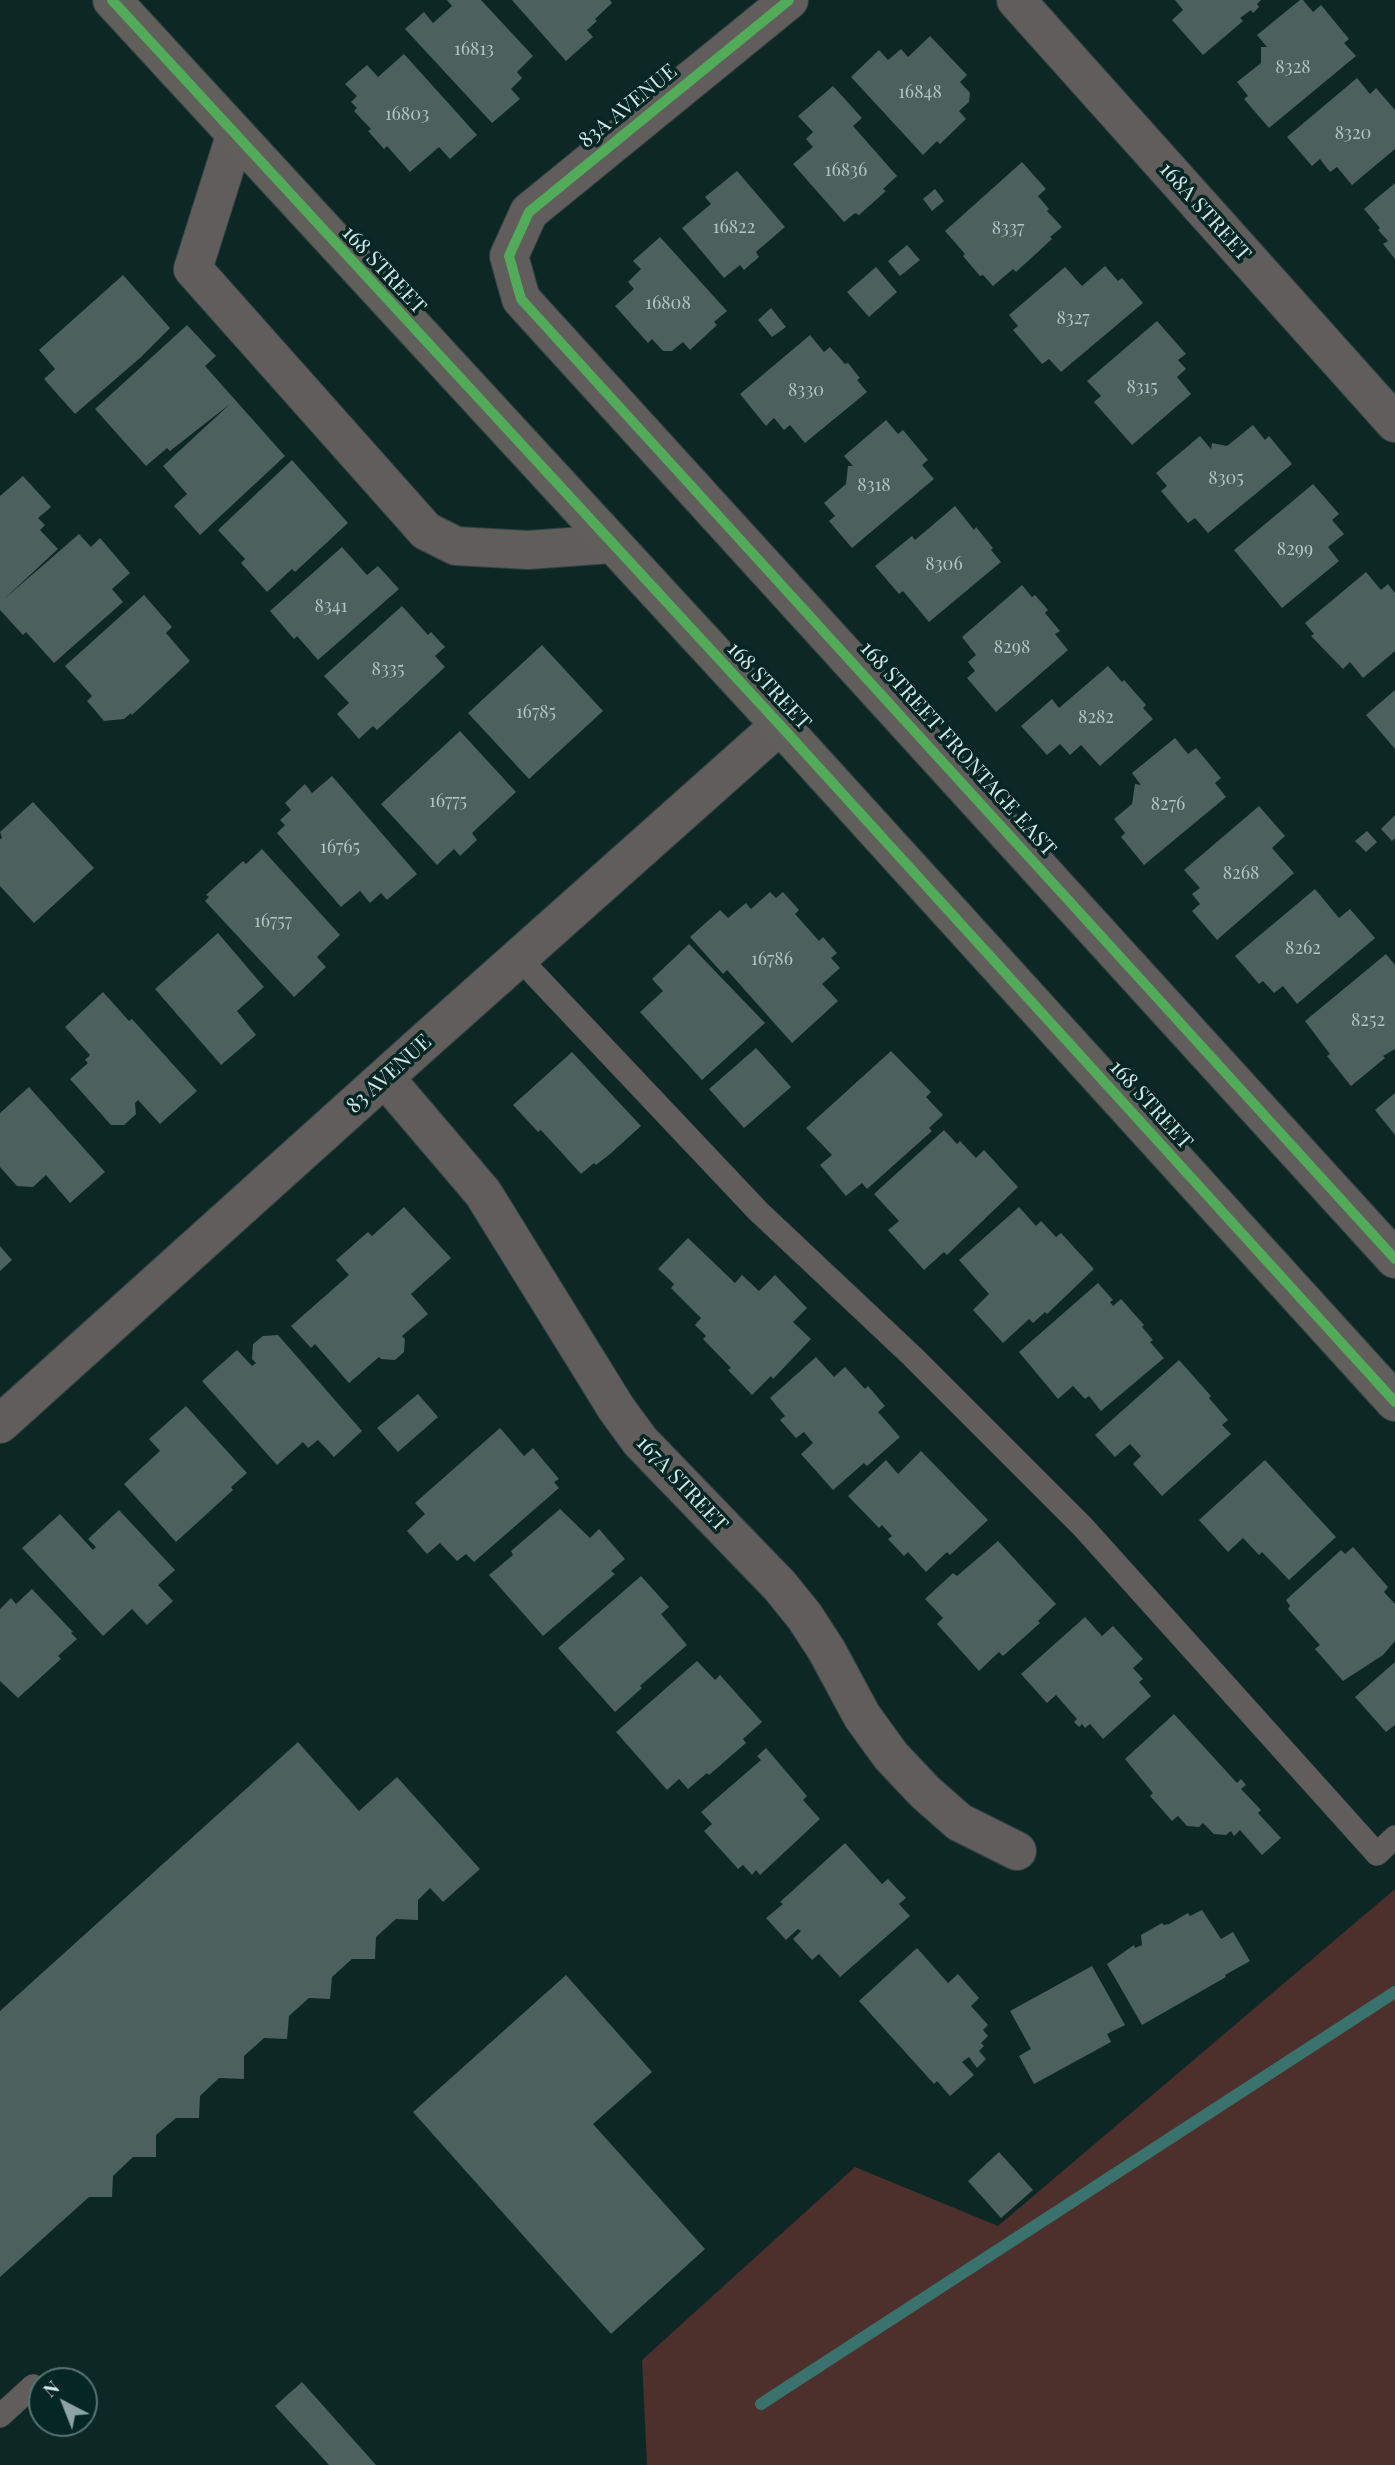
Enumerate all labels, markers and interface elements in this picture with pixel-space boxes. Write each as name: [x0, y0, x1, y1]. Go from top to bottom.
house number: 16813: [454, 38, 494, 60]
house number: 8328: [1275, 56, 1311, 78]
street label: 83A AVENUE: [574, 59, 682, 153]
house number: 16848: [898, 81, 942, 103]
house number: 16803: [385, 103, 429, 125]
house number: 8320: [1335, 122, 1371, 144]
street label: 168A STREET: [1154, 157, 1256, 267]
house number: 16836: [825, 159, 867, 181]
house number: 16822: [713, 216, 755, 238]
house number: 8337: [992, 217, 1024, 239]
street label: 168 STREET: [337, 221, 431, 319]
house number: 16808: [645, 292, 691, 314]
house number: 8327: [1056, 307, 1090, 329]
house number: 8315: [1126, 376, 1158, 398]
house number: 8330: [788, 379, 824, 401]
house number: 8305: [1208, 467, 1244, 489]
house number: 8318: [857, 474, 891, 496]
house number: 8299: [1277, 538, 1313, 560]
house number: 8306: [925, 553, 963, 575]
house number: 8341: [315, 595, 347, 617]
street label: 168 STREET FRONTAGE EAST: [855, 636, 1061, 862]
house number: 8298: [994, 636, 1030, 658]
street label: 168 STREET: [722, 637, 816, 735]
house number: 8335: [372, 658, 404, 680]
house number: 16785: [516, 701, 556, 723]
house number: 8282: [1078, 706, 1114, 728]
house number: 16775: [429, 790, 467, 812]
house number: 8276: [1151, 793, 1185, 815]
house number: 16765: [320, 836, 360, 858]
house number: 8268: [1223, 862, 1259, 884]
house number: 16757: [254, 910, 292, 932]
house number: 8262: [1285, 937, 1321, 959]
house number: 16786: [751, 948, 793, 970]
house number: 8252: [1351, 1009, 1385, 1031]
street label: 83 AVENUE: [341, 1029, 437, 1119]
street label: 168 STREET: [1104, 1055, 1198, 1155]
street label: 167A STREET: [631, 1431, 733, 1537]
north arrow: [28, 2367, 98, 2437]
text: N: [36, 2374, 64, 2402]

